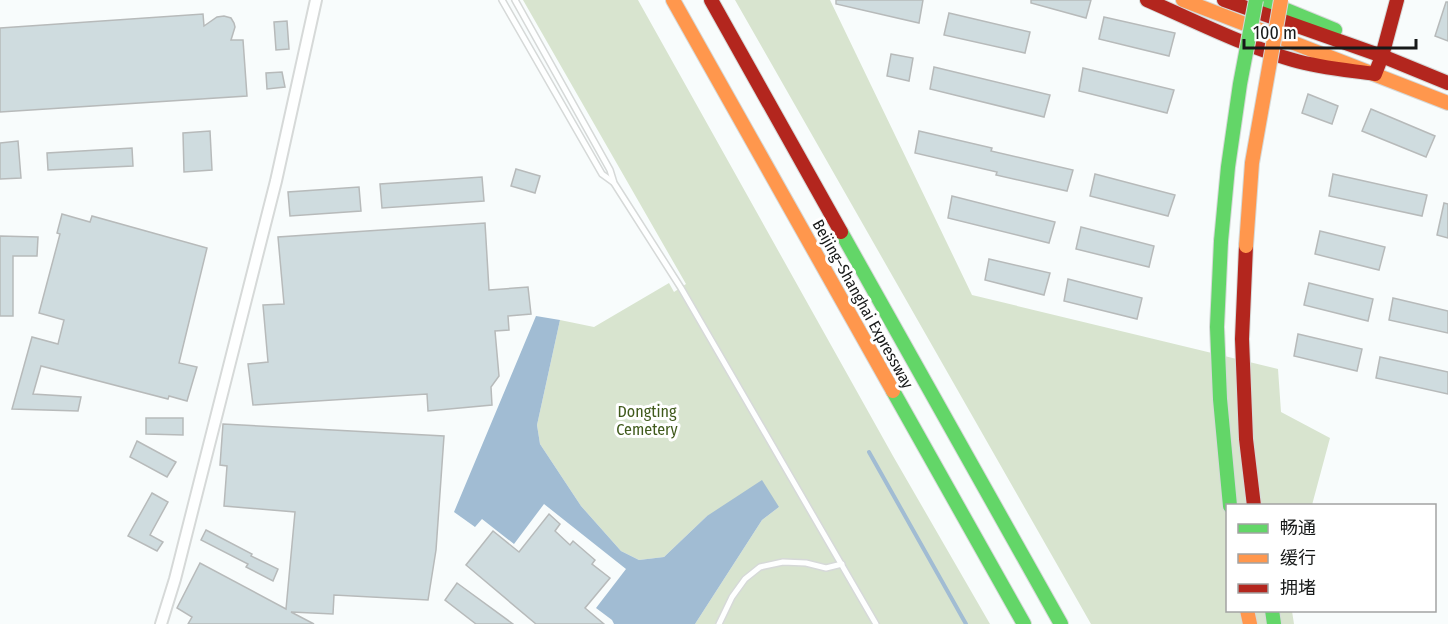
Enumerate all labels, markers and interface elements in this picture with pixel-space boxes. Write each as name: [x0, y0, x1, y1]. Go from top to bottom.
scale bar: [1244, 12, 1416, 50]
text: 100 m: [1253, 22, 1297, 44]
street label: Beijing–Shanghai Expressway: [809, 216, 918, 393]
park label: Dongting Cemetery: [616, 402, 679, 439]
legend: [1226, 504, 1436, 612]
text: 畅通: [1280, 517, 1316, 539]
text: 缓行: [1280, 547, 1316, 569]
text: 拥堵: [1280, 577, 1316, 599]

